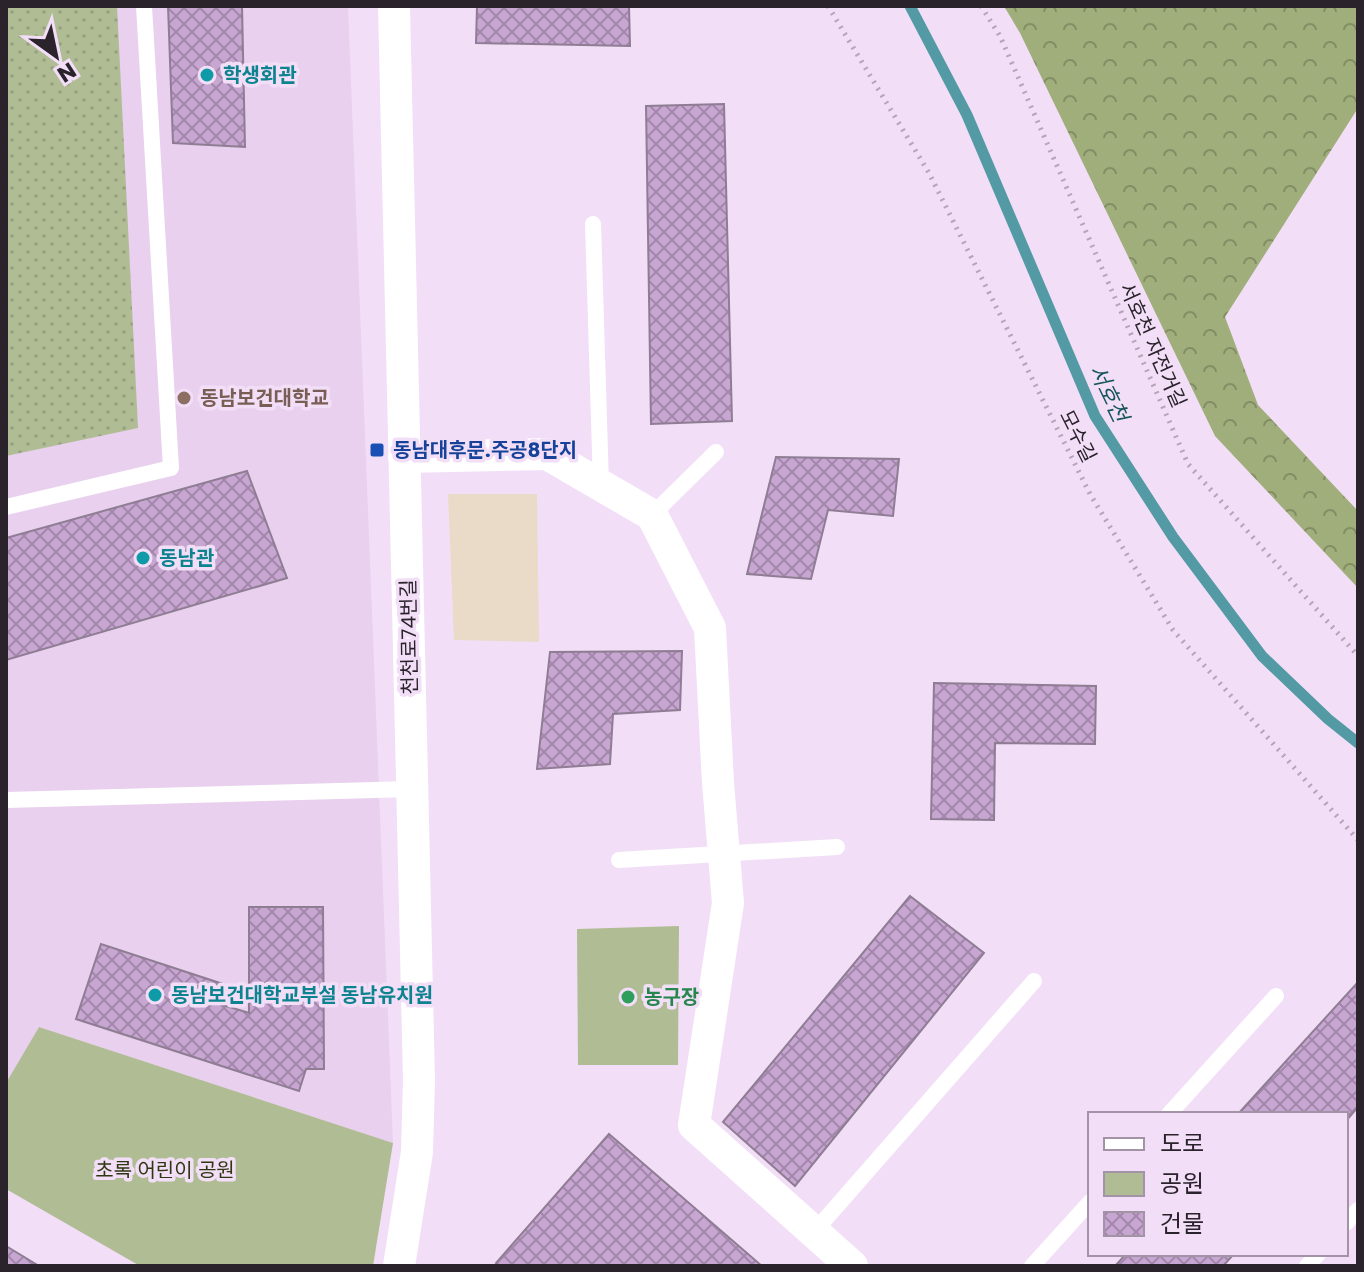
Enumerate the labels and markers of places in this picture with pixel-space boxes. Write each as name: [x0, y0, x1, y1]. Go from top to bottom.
place label: 학생회관: [223, 61, 297, 89]
marker: 학생회관: [198, 66, 216, 84]
place label: 동남보건대학교: [200, 384, 329, 412]
marker: 동남보건대학교: [175, 389, 193, 407]
place label: 동남대후문.주공8단지: [393, 436, 577, 464]
marker: 동남대후문.주공8단지: [368, 441, 386, 459]
place label: 동남관: [159, 544, 215, 572]
marker: 동남관: [134, 549, 152, 567]
place label: 동남보건대학교부설 동남유치원: [171, 981, 433, 1009]
place label: 농구장: [644, 983, 699, 1011]
marker: 동남보건대학교부설 동남유치원: [146, 986, 164, 1004]
marker: 농구장: [619, 988, 637, 1006]

